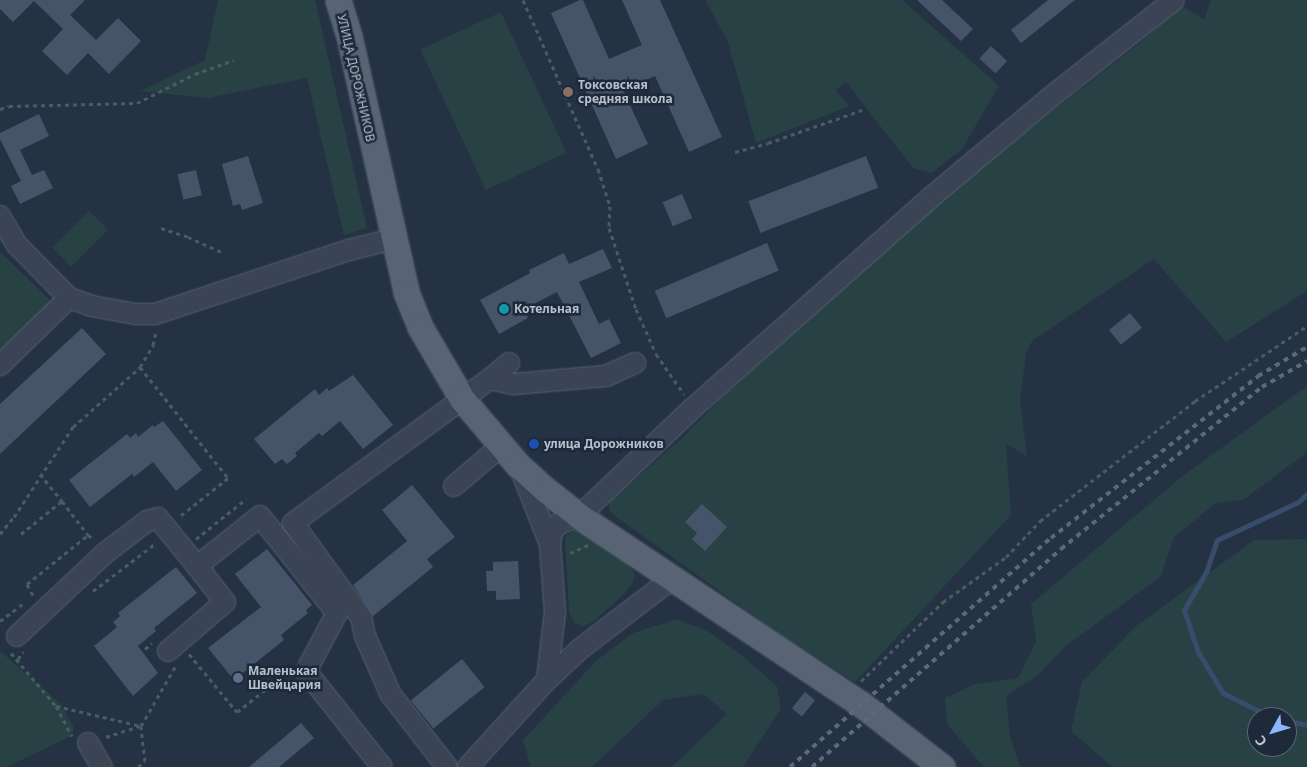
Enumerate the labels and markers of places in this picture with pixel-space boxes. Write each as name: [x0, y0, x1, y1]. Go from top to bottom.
place label: Токсовская средняя школа: [578, 78, 673, 106]
marker: Токсовская средняя школа: [562, 86, 574, 98]
place label: Котельная: [514, 302, 579, 316]
marker: Котельная: [498, 303, 510, 315]
place label: улица Дорожников: [544, 437, 664, 451]
marker: улица Дорожников: [528, 438, 540, 450]
place label: Маленькая Швейцария: [248, 664, 321, 692]
marker: Маленькая Швейцария: [232, 672, 244, 684]

